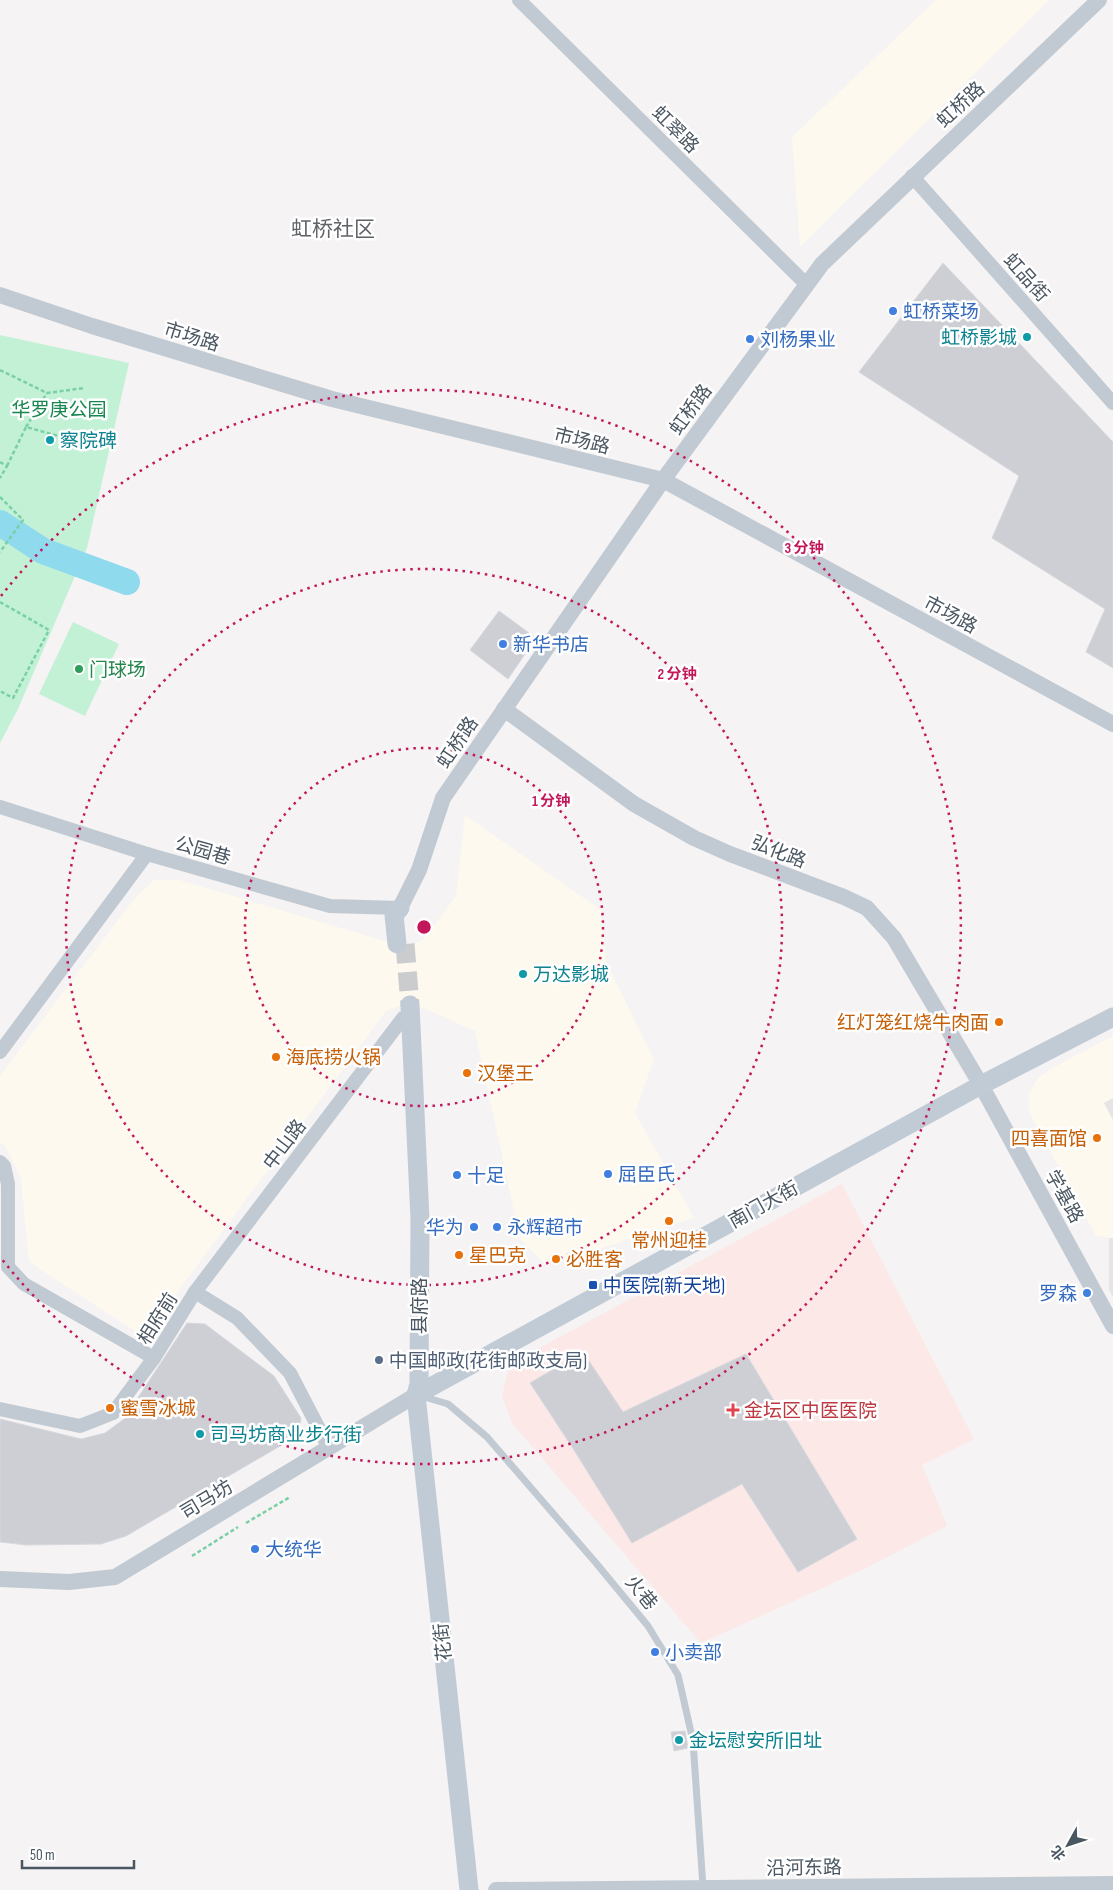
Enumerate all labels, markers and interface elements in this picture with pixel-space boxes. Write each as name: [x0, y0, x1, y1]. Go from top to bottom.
street label: 虹桥路: [932, 77, 990, 133]
street label: 虹翠路: [647, 102, 703, 158]
district label: 虹桥社区: [291, 217, 375, 242]
street label: 虹品街: [998, 249, 1054, 307]
place label: 虹桥菜场: [903, 301, 979, 324]
marker: 虹桥菜场: [887, 305, 899, 317]
street label: 市场路: [161, 318, 222, 357]
place label: 虹桥影城: [941, 327, 1017, 350]
place label: 刘杨果业: [760, 329, 836, 352]
marker: 虹桥影城: [1021, 331, 1033, 343]
marker: 刘杨果业: [744, 333, 756, 345]
street label: 虹桥路: [665, 380, 717, 440]
park label: 华罗庚公园: [11, 399, 107, 422]
street label: 市场路: [551, 423, 612, 460]
place label: 察院碑: [60, 430, 117, 453]
marker: 察院碑: [44, 434, 56, 446]
text: 3 分钟: [784, 539, 824, 558]
street label: 市场路: [920, 592, 981, 639]
place label: 新华书店: [513, 634, 589, 657]
marker: 新华书店: [497, 638, 509, 650]
place label: 门球场: [89, 659, 146, 682]
marker: 门球场: [73, 663, 85, 675]
text: 2 分钟: [658, 665, 696, 684]
street label: 虹桥路: [433, 713, 484, 773]
text: 1 分钟: [532, 792, 570, 811]
street label: 弘化路: [748, 831, 809, 873]
street label: 公园巷: [172, 833, 233, 870]
centre of rings: [415, 918, 433, 936]
place label: 万达影城: [533, 964, 609, 987]
marker: 万达影城: [517, 968, 529, 980]
place label: 红灯笼红烧牛肉面: [837, 1012, 989, 1035]
marker: 红灯笼红烧牛肉面: [993, 1016, 1005, 1028]
place label: 海底捞火锅: [286, 1047, 381, 1070]
marker: 海底捞火锅: [270, 1051, 282, 1063]
place label: 汉堡王: [477, 1063, 534, 1086]
marker: 汉堡王: [461, 1067, 473, 1079]
street label: 中山路: [259, 1115, 312, 1175]
place label: 四喜面馆: [1011, 1128, 1087, 1151]
marker: 四喜面馆: [1091, 1132, 1103, 1144]
place label: 屈臣氏: [618, 1164, 675, 1187]
place label: 十足: [467, 1165, 505, 1188]
street label: 学基路: [1040, 1166, 1088, 1227]
marker: 屈臣氏: [602, 1168, 614, 1180]
marker: 十足: [451, 1169, 463, 1181]
street label: 南门大街: [725, 1177, 803, 1234]
marker: 常州迎桂: [663, 1215, 675, 1227]
place label: 华为: [426, 1217, 464, 1240]
place label: 永辉超市: [507, 1217, 583, 1240]
marker: 华为: [468, 1221, 480, 1233]
marker: 永辉超市: [491, 1221, 503, 1233]
place label: 常州迎桂: [631, 1230, 707, 1253]
place label: 星巴克: [469, 1245, 526, 1268]
marker: 星巴克: [453, 1249, 465, 1261]
place label: 必胜客: [566, 1249, 623, 1272]
marker: 必胜客: [550, 1253, 562, 1265]
place label: 中医院(新天地): [603, 1275, 725, 1298]
street label: 县府路: [409, 1277, 432, 1335]
marker: 中医院(新天地): [587, 1279, 599, 1291]
place label: 罗森: [1039, 1283, 1077, 1306]
marker: 罗森: [1081, 1287, 1093, 1299]
street label: 相府前: [133, 1289, 183, 1349]
place label: 中国邮政(花街邮政支局): [389, 1350, 587, 1373]
marker: 中国邮政(花街邮政支局): [373, 1354, 385, 1366]
place label: 蜜雪冰城: [120, 1398, 196, 1421]
place label: 金坛区中医医院: [744, 1400, 877, 1423]
marker: 蜜雪冰城: [104, 1402, 116, 1414]
marker: 金坛区中医医院: [726, 1403, 740, 1417]
place label: 司马坊商业步行街: [210, 1424, 362, 1447]
marker: 司马坊商业步行街: [194, 1428, 206, 1440]
street label: 司马坊: [176, 1476, 237, 1525]
place label: 大统华: [265, 1539, 322, 1562]
marker: 大统华: [249, 1543, 261, 1555]
street label: 火巷: [620, 1571, 662, 1615]
street label: 花街: [430, 1622, 457, 1662]
place label: 小卖部: [665, 1642, 722, 1665]
marker: 小卖部: [649, 1646, 661, 1658]
place label: 金坛慰安所旧址: [689, 1730, 822, 1753]
marker: 金坛慰安所旧址: [673, 1734, 685, 1746]
north arrow: [1043, 1820, 1093, 1870]
scale bar: [22, 1838, 135, 1870]
text: 北: [1047, 1842, 1069, 1864]
text: 50 m: [30, 1846, 55, 1865]
street label: 沿河东路: [766, 1856, 842, 1881]

